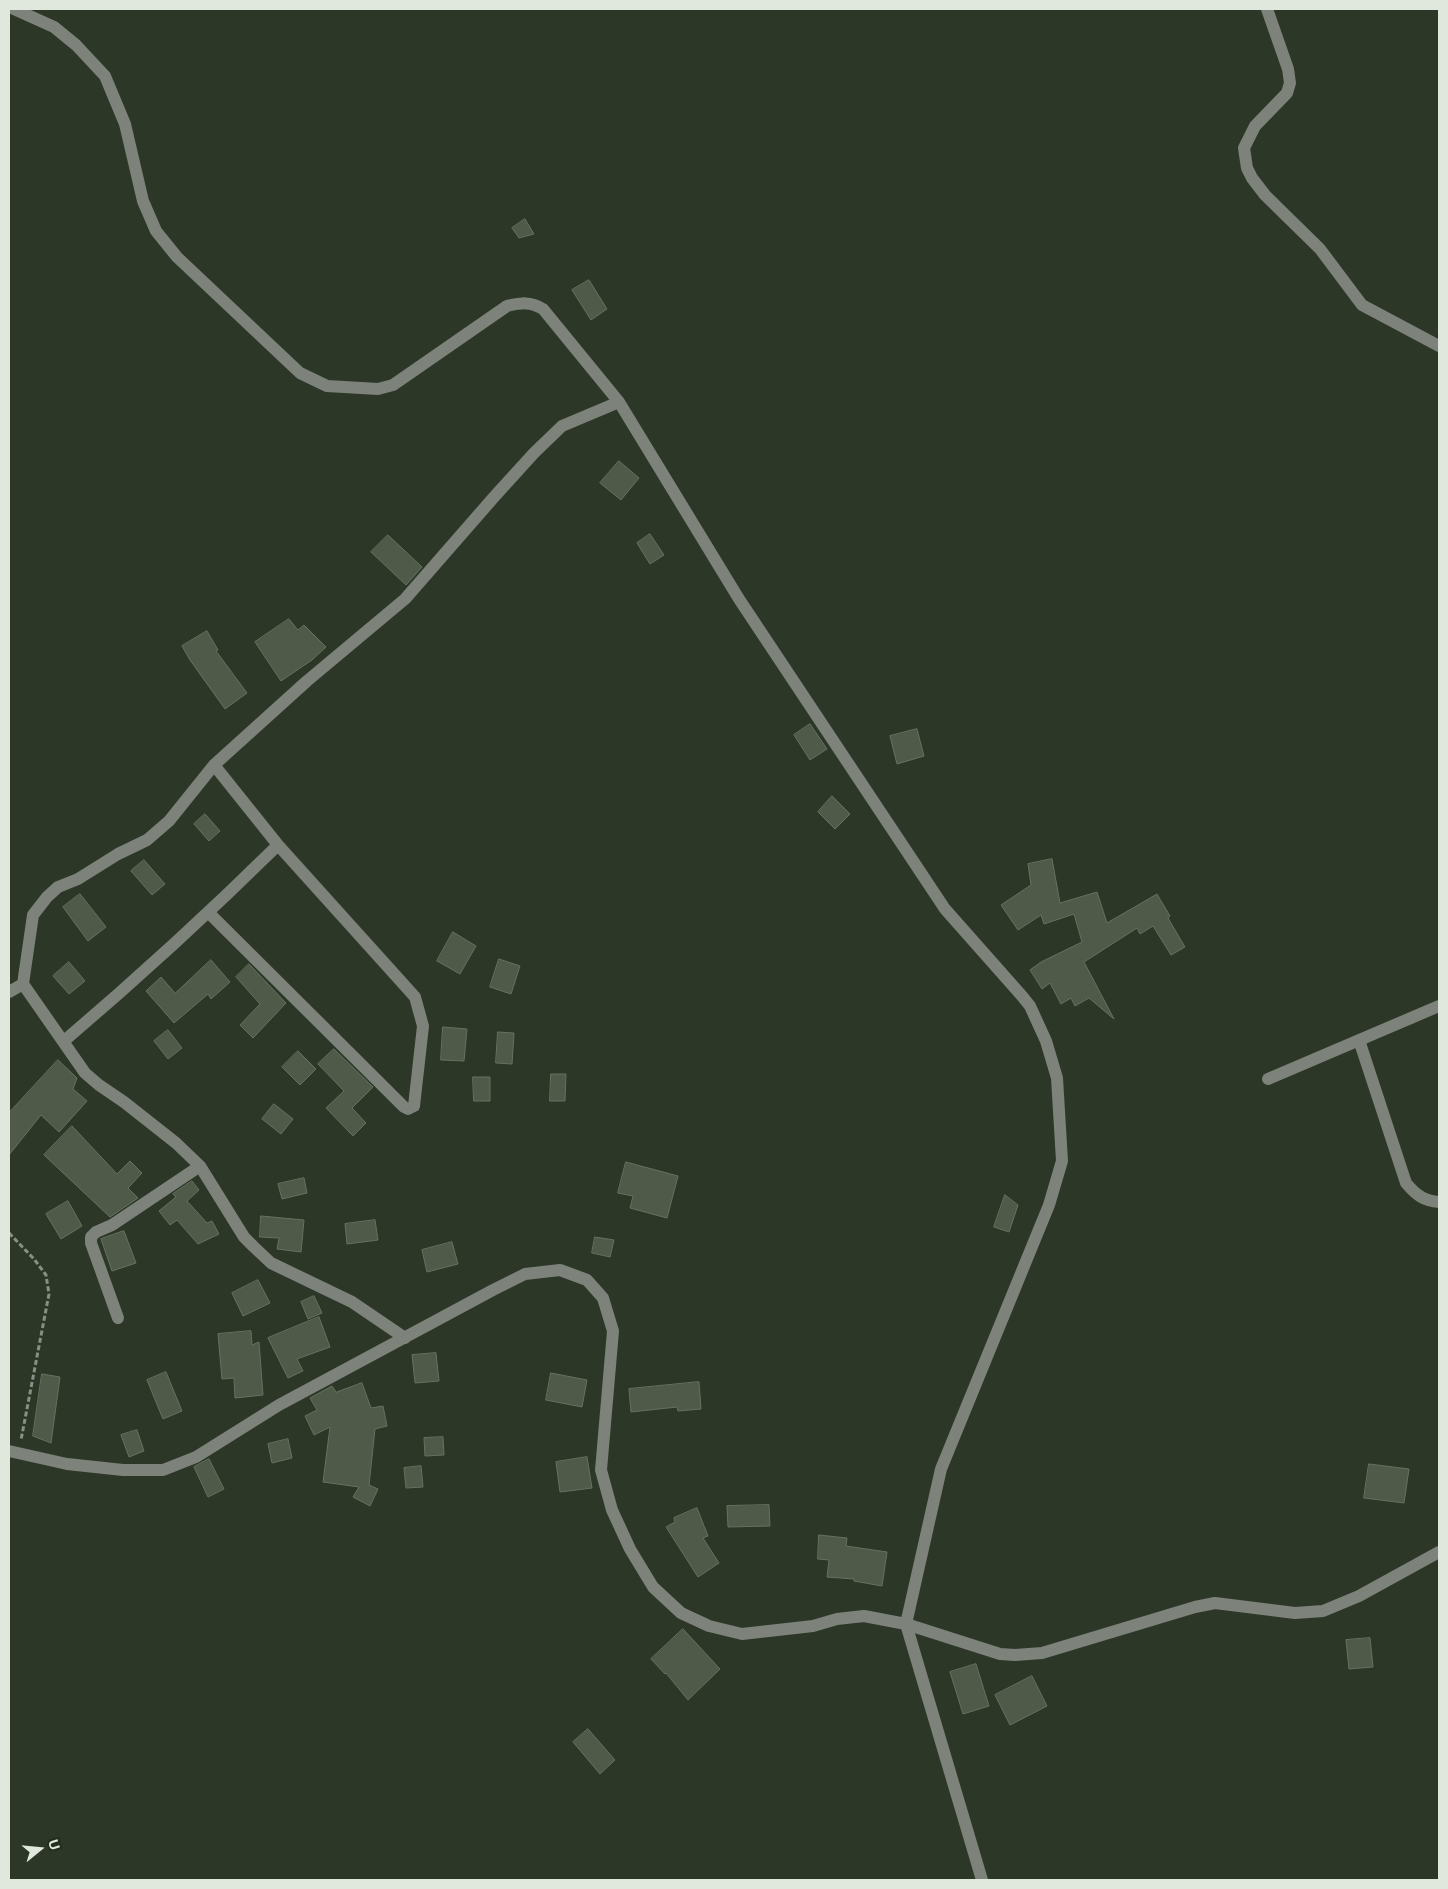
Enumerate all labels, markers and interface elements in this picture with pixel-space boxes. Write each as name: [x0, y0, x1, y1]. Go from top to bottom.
north arrow: [15, 1824, 65, 1874]
text: U: [45, 1837, 63, 1852]

